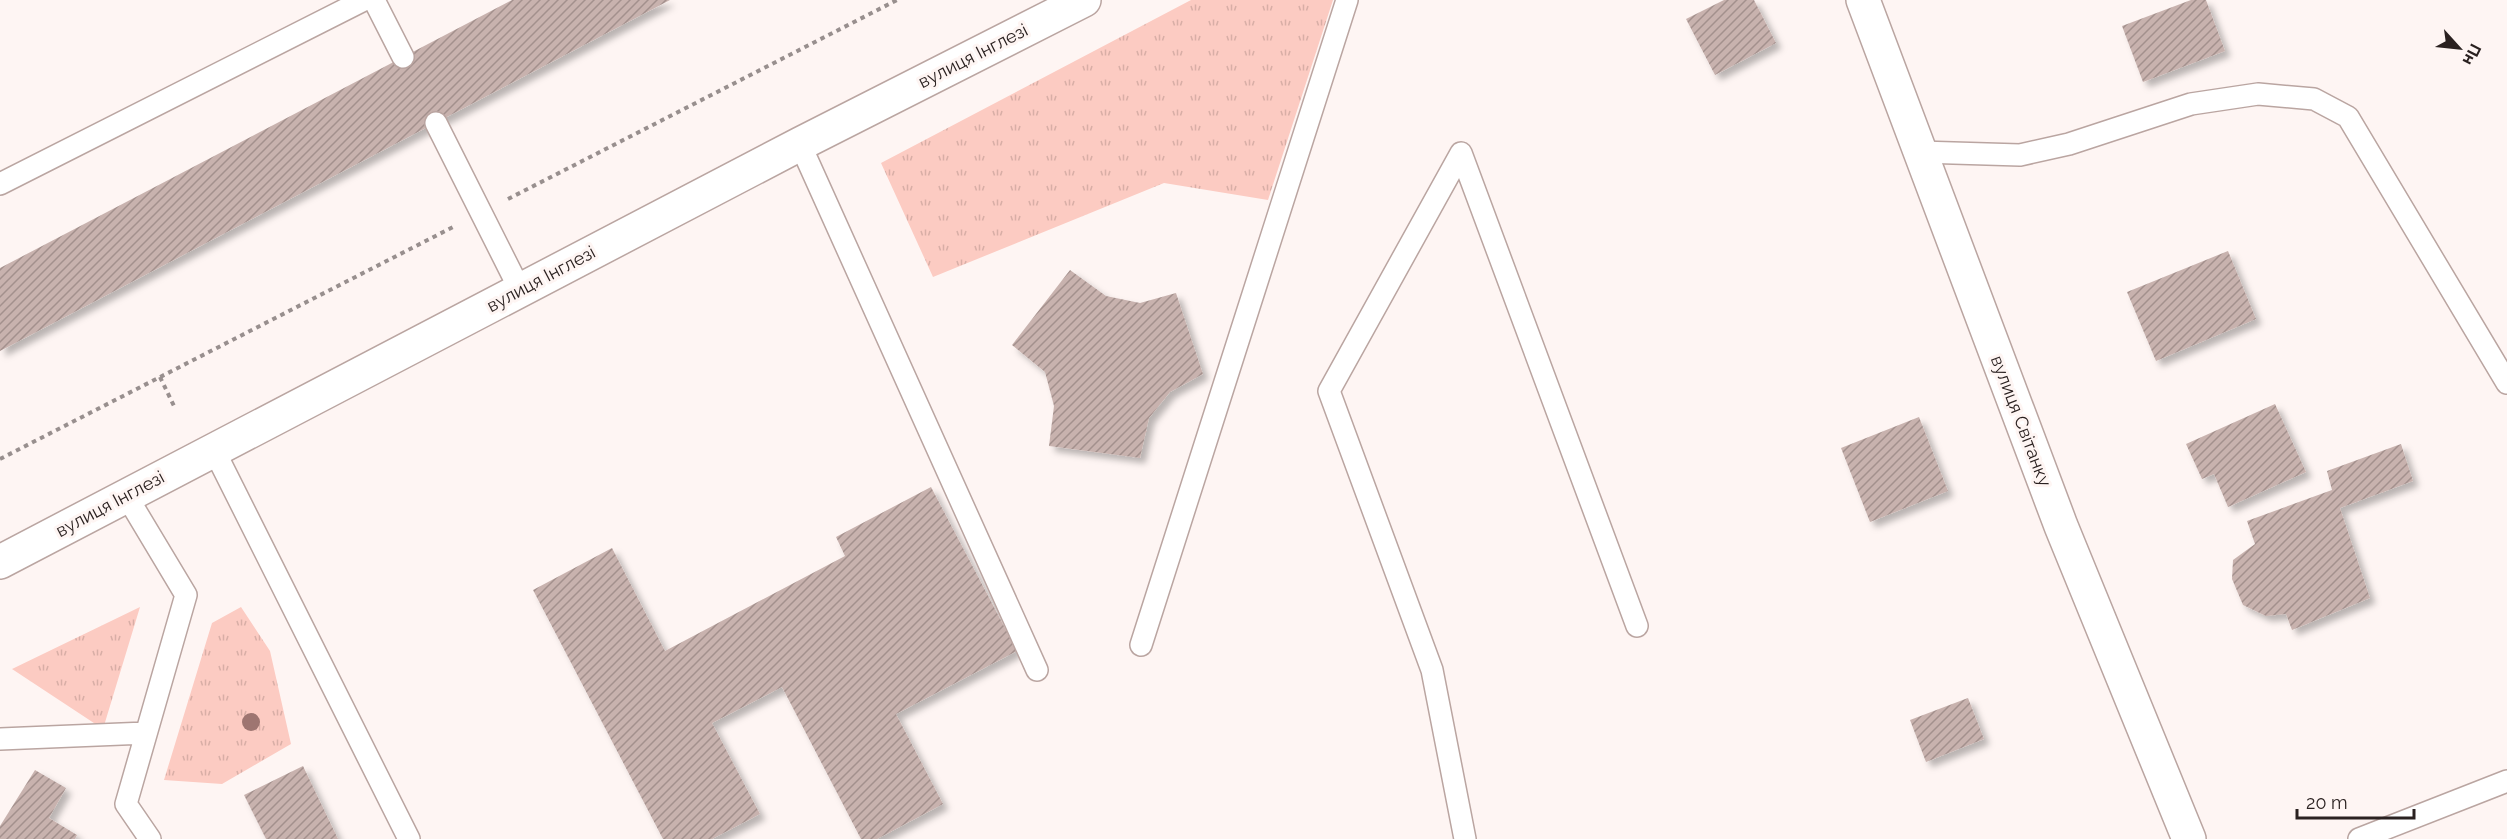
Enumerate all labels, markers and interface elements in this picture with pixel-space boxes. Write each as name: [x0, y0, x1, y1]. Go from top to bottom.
north arrow: [2429, 18, 2489, 78]
street label: вулиця Інглезі: [915, 19, 1031, 92]
text: Пн: [2459, 41, 2485, 68]
street label: вулиця Інглезі: [483, 241, 599, 316]
street label: вулиця Світанку: [1987, 352, 2056, 489]
street label: вулиця Інглезі: [52, 466, 168, 541]
scale bar: [2297, 782, 2414, 820]
text: 20 m: [2306, 792, 2348, 813]

